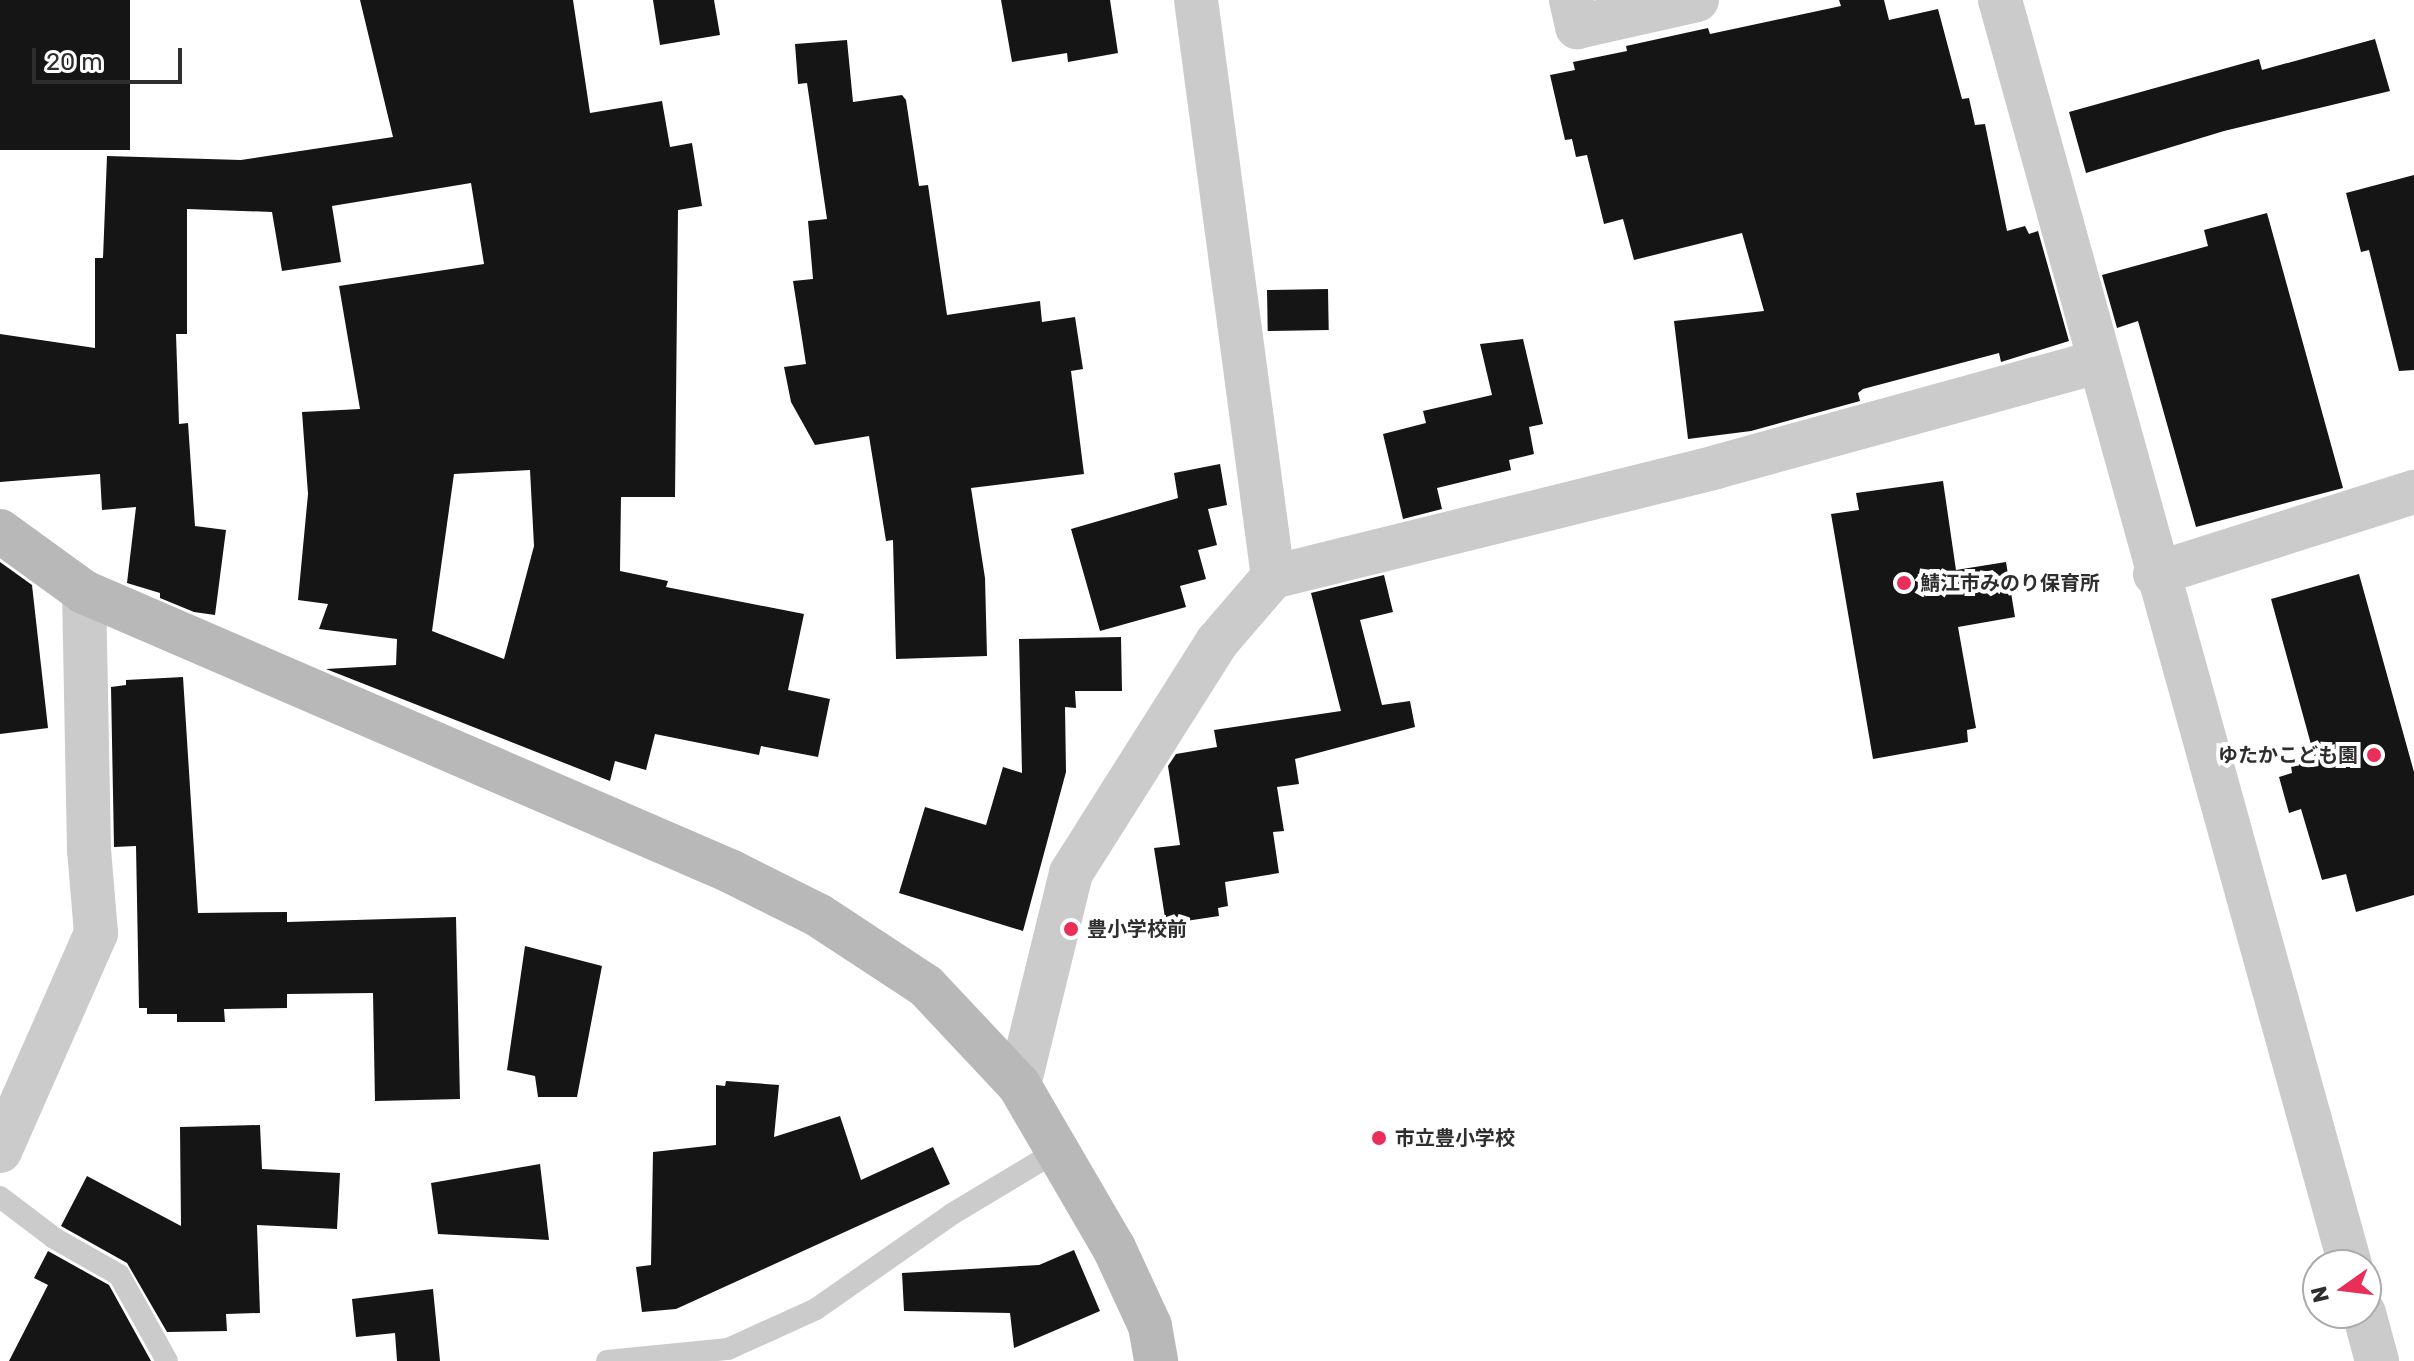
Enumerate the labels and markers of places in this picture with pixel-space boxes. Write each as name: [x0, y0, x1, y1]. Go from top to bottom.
place label: 鯖江市みのり保育所: [1920, 571, 2100, 595]
marker: 鯖江市みのり保育所: [1895, 574, 1913, 592]
place label: ゆたかこども園: [2218, 743, 2358, 767]
marker: ゆたかこども園: [2365, 746, 2383, 764]
place label: 豊小学校前: [1087, 917, 1187, 941]
marker: 豊小学校前: [1062, 920, 1080, 938]
place label: 市立豊小学校: [1395, 1126, 1515, 1150]
marker: 市立豊小学校: [1370, 1129, 1388, 1147]

